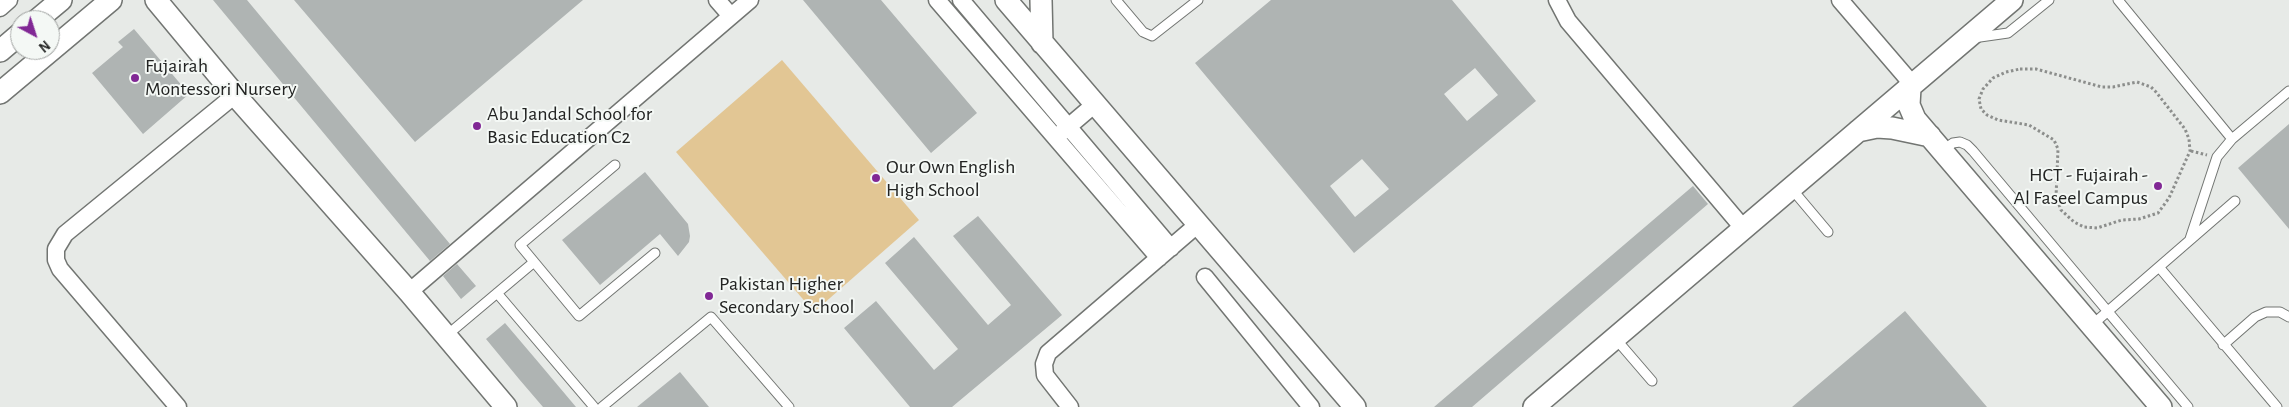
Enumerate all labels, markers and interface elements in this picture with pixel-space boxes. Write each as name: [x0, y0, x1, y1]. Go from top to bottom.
north arrow: [10, 10, 60, 60]
text: N: [36, 37, 52, 54]
place label: Fujairah Montessori Nursery: [145, 54, 296, 101]
marker: Fujairah Montessori Nursery: [129, 72, 141, 84]
place label: Abu Jandal School for Basic Education C2: [487, 102, 652, 149]
marker: Abu Jandal School for Basic Education C2: [471, 120, 483, 132]
place label: Our Own English High School: [886, 155, 1015, 202]
place label: HCT - Fujairah - Al Faseel Campus: [2014, 163, 2148, 210]
marker: Our Own English High School: [870, 172, 882, 184]
marker: HCT - Fujairah - Al Faseel Campus: [2152, 180, 2164, 192]
place label: Pakistan Higher Secondary School: [719, 272, 855, 319]
marker: Pakistan Higher Secondary School: [703, 290, 715, 302]

